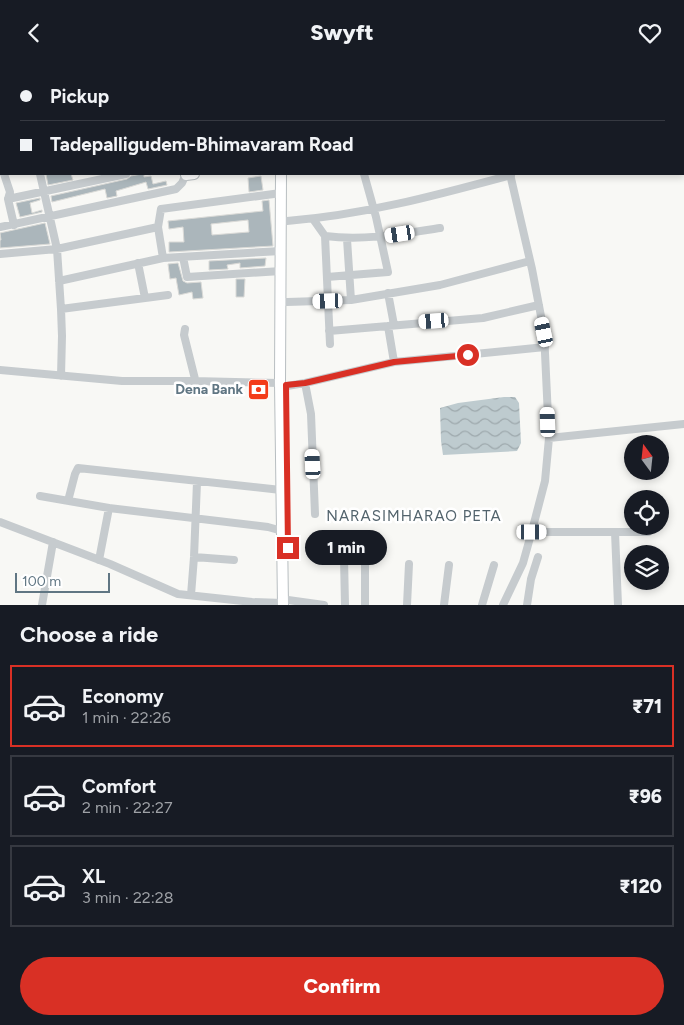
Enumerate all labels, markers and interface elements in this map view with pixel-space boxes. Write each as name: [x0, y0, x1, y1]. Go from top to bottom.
icon: back: [20, 19, 48, 47]
text: Swyft: [310, 19, 374, 46]
icon: heart: [636, 19, 664, 47]
text: Pickup: [50, 85, 109, 108]
text: Tadepalligudem-Bhimavaram Road: [50, 133, 353, 156]
car: [384, 224, 415, 244]
car: [312, 293, 343, 309]
car: [418, 312, 449, 330]
car: [533, 316, 554, 348]
route start: [457, 344, 479, 366]
bank icon: Dena Bank: [247, 377, 271, 401]
place label: Dena Bank: [175, 381, 243, 398]
car: [539, 407, 556, 437]
north arrow: [624, 435, 669, 480]
map controls: [624, 435, 669, 590]
car: [304, 449, 321, 479]
button: locate: [624, 490, 669, 535]
district label: NARASIMHARAO PETA: [326, 507, 502, 525]
car: [517, 525, 547, 540]
callout: 1 min: [306, 531, 388, 565]
route end: [277, 537, 299, 559]
text: 1 min: [327, 538, 365, 557]
button: layers: [624, 545, 669, 590]
scale bar: [15, 570, 110, 593]
text: 100 m: [22, 573, 61, 590]
text: Choose a ride: [20, 621, 158, 648]
icon: car: [22, 684, 67, 729]
text: Economy: [82, 685, 164, 708]
text: ₹71: [632, 695, 662, 718]
text: 1 min · 22:26: [82, 708, 171, 727]
icon: car: [22, 774, 67, 819]
text: Comfort: [82, 775, 157, 798]
text: ₹96: [629, 785, 662, 808]
text: 2 min · 22:27: [82, 798, 173, 817]
icon: car: [22, 864, 67, 909]
text: XL: [82, 865, 105, 888]
text: ₹120: [619, 875, 662, 898]
text: 3 min · 22:28: [82, 888, 174, 907]
button: Confirm: [20, 957, 664, 1015]

